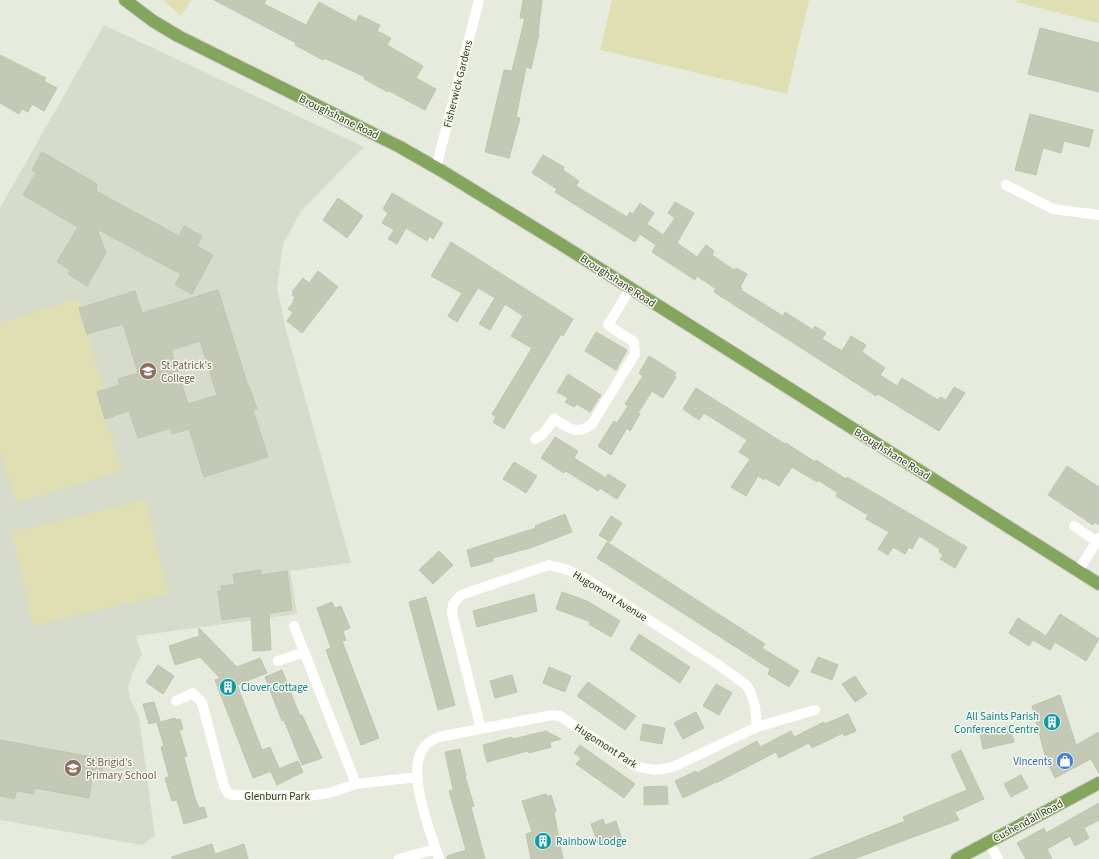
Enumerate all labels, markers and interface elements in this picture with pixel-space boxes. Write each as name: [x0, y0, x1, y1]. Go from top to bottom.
street label: Fisherwick Gardens: [440, 38, 476, 129]
street label: Broughshane Road: [297, 91, 381, 143]
street label: Broughshane Road: [577, 251, 659, 311]
place label: St Patrick's College: [161, 358, 212, 386]
school or university icon: St Patrick's College: [138, 361, 158, 381]
street label: Broughshane Road: [851, 425, 933, 483]
street label: Hugomont Avenue: [570, 567, 651, 625]
building icon: Clover Cottage: [218, 677, 238, 697]
place label: Clover Cottage: [241, 680, 309, 695]
place label: All Saints Parish Conference Centre: [954, 709, 1040, 737]
building icon: All Saints Parish Conference Centre: [1042, 712, 1062, 732]
street label: Hugomont Park: [572, 720, 641, 772]
shop icon: Vincents: [1055, 751, 1075, 771]
place label: Vincents: [1013, 754, 1052, 769]
place label: St Brigid's Primary School: [86, 755, 157, 783]
school or university icon: St Brigid's Primary School: [63, 758, 83, 778]
street label: Glenburn Park: [244, 789, 310, 804]
street label: Cushendall Road: [990, 796, 1066, 846]
building icon: Rainbow Lodge: [533, 831, 553, 851]
place label: Rainbow Lodge: [556, 834, 627, 849]

